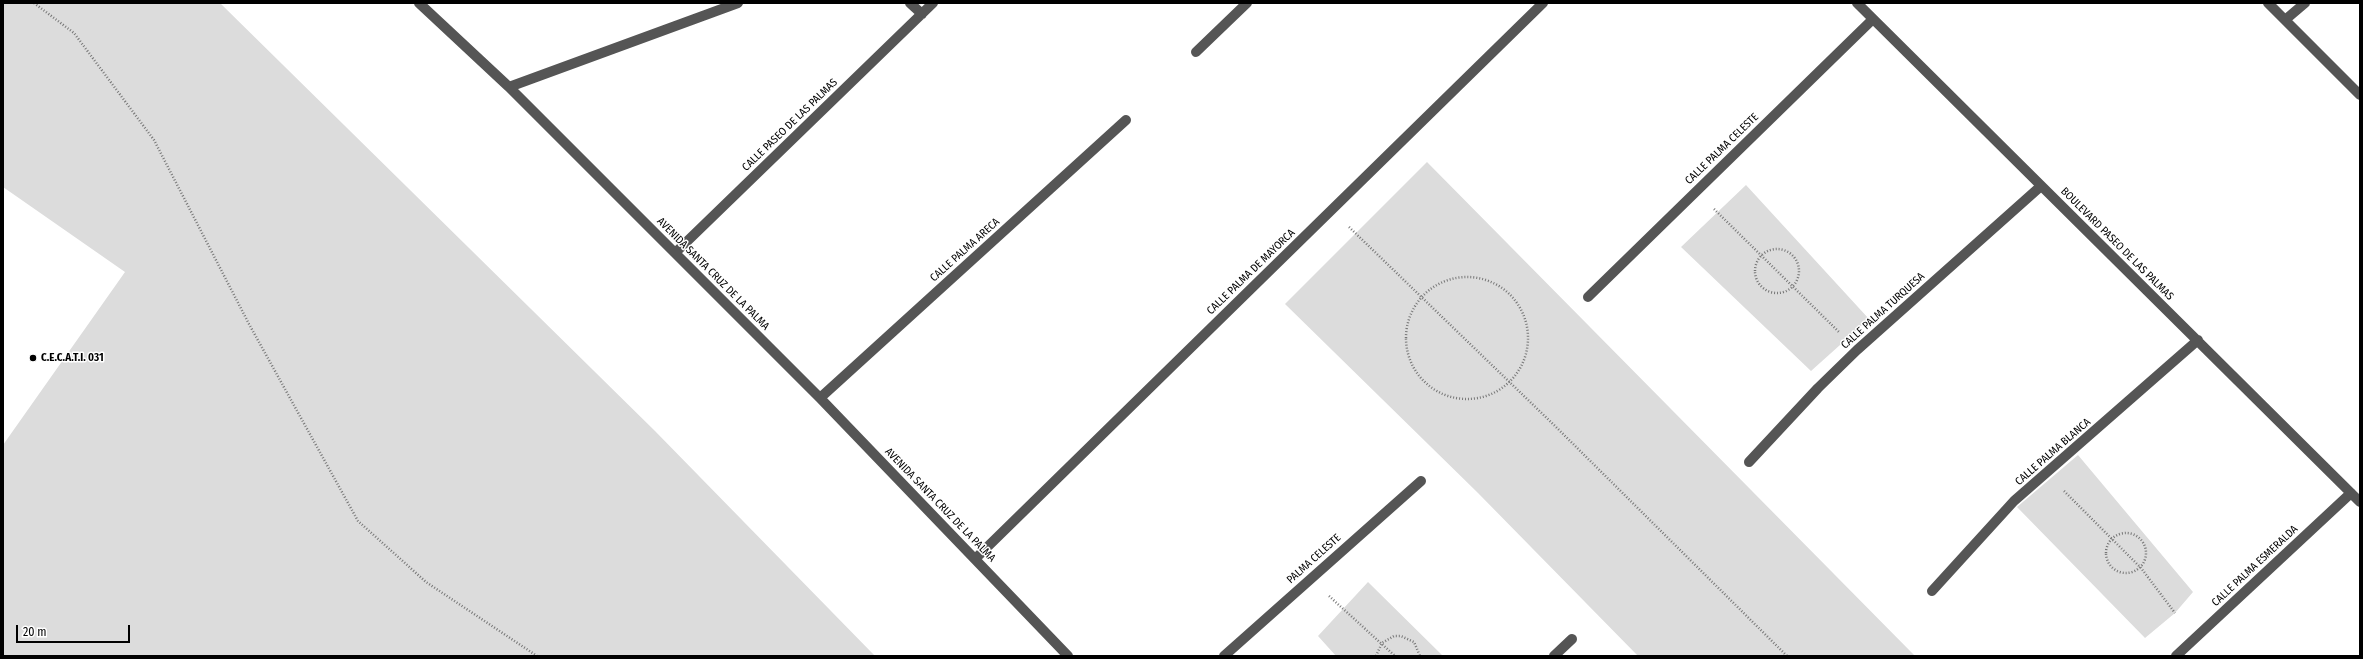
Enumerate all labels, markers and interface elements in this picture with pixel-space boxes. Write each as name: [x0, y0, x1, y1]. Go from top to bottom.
street label: CALLE PASEO DE LAS PALMAS: [740, 76, 840, 174]
street label: CALLE PALMA CELESTE: [1683, 111, 1761, 187]
street label: BOULEVARD PASEO DE LAS PALMAS: [2058, 185, 2176, 303]
street label: AVENIDA SANTA CRUZ DE LA PALMA: [654, 215, 772, 333]
street label: CALLE PALMA ARECA: [928, 215, 1002, 285]
street label: CALLE PALMA DE MAYORCA: [1204, 227, 1298, 317]
street label: CALLE PALMA TURQUESA: [1839, 270, 1927, 352]
place label: C.E.C.A.T.I. 031: [41, 351, 104, 365]
marker: C.E.C.A.T.I. 031: [28, 353, 38, 363]
street label: CALLE PALMA BLANCA: [2013, 416, 2093, 488]
street label: AVENIDA SANTA CRUZ DE LA PALMA: [882, 445, 998, 565]
street label: CALLE PALMA ESMERALDA: [2209, 523, 2301, 609]
street label: PALMA CELESTE: [1284, 531, 1344, 587]
scale bar: [18, 617, 132, 643]
text: 20 m: [23, 625, 47, 639]

